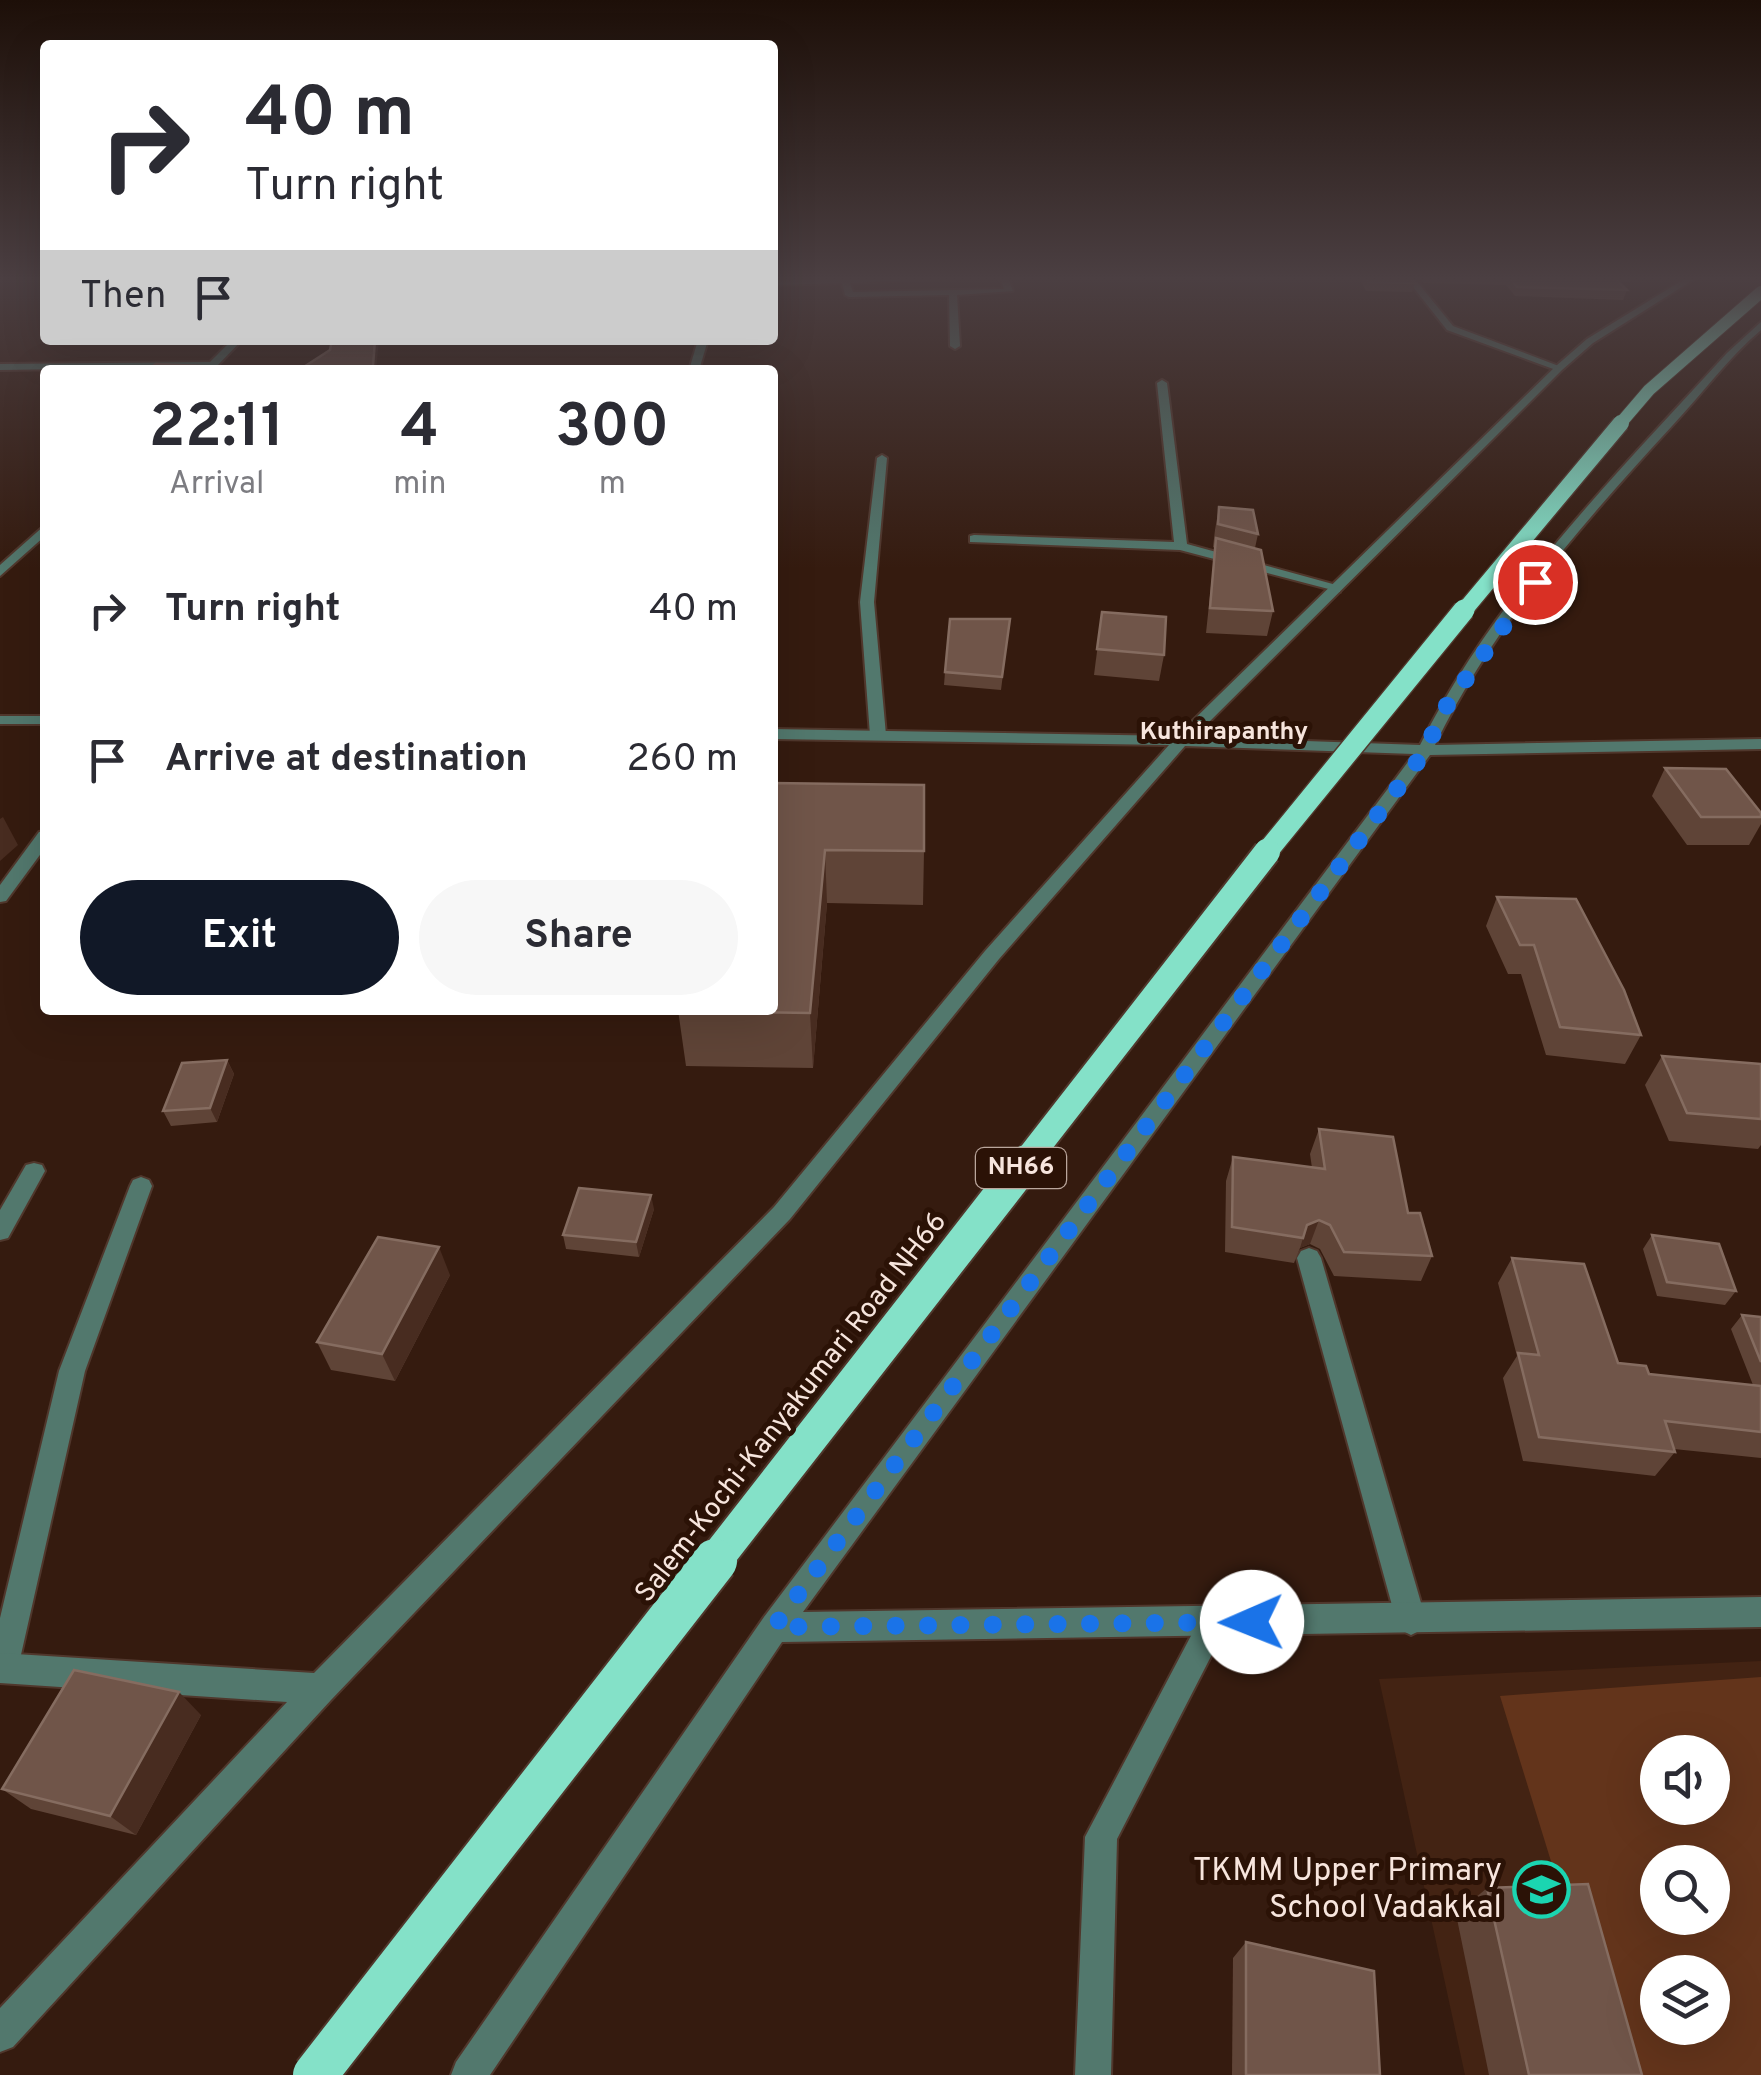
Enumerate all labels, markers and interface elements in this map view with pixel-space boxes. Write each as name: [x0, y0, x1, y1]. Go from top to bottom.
text: 40 m: [245, 72, 415, 161]
icon: right: [80, 80, 210, 210]
text: Turn right: [245, 159, 444, 216]
icon: arrive: [186, 270, 241, 325]
text: Then: [80, 273, 166, 322]
text: 22:11: [149, 392, 285, 468]
text: 4: [401, 392, 439, 468]
text: 300: [555, 392, 669, 468]
text: Arrival: [169, 465, 264, 505]
text: min: [393, 465, 447, 505]
text: m: [599, 465, 626, 505]
pin: [1493, 540, 1578, 625]
icon: arrive: [1508, 555, 1563, 610]
icon: right: [80, 583, 135, 638]
text: Turn right: [165, 586, 340, 635]
text: 40 m: [649, 586, 738, 635]
district label: Kuthirapanthy: [1140, 717, 1308, 749]
icon: arrive: [80, 733, 135, 788]
text: Arrive at destination: [165, 736, 528, 785]
text: 260 m: [627, 736, 738, 785]
button: Exit: [80, 880, 399, 995]
button: Share: [419, 880, 738, 995]
road number: NH66: [976, 1148, 1066, 1188]
street label: Salem-Kochi-Kanyakumari Road NH66: [628, 1205, 956, 1611]
position arrow: [1200, 1570, 1304, 1674]
map controls: [1640, 1735, 1730, 2045]
button: sound: [1640, 1735, 1730, 1825]
button: search: [1640, 1845, 1730, 1935]
place label: TKMM Upper Primary School Vadakkal: [1193, 1852, 1502, 1929]
school or university icon: TKMM Upper Primary School Vadakkal: [1511, 1860, 1571, 1920]
button: layers: [1640, 1955, 1730, 2045]

